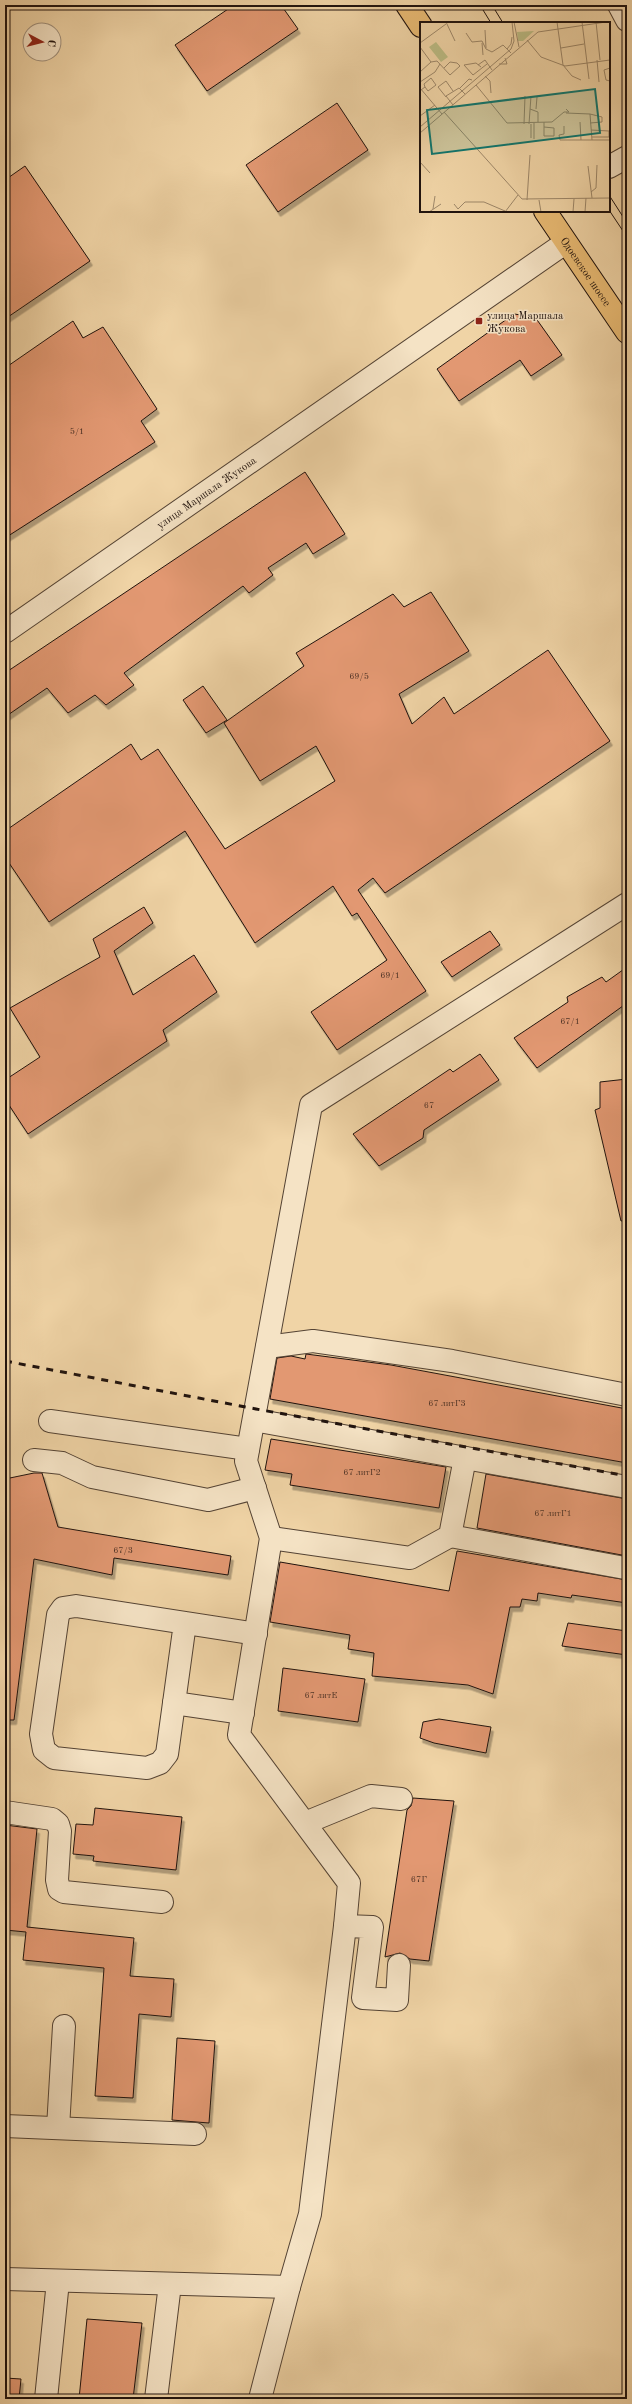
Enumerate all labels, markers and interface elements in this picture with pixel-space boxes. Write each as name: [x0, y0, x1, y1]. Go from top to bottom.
north arrow: [22, 22, 62, 62]
inset map: [420, 22, 610, 212]
text: С: [45, 39, 56, 47]
street label: Одоевское шоссе: [557, 236, 612, 309]
place label: улица Маршала Жукова: [487, 311, 564, 335]
marker: улица Маршала Жукова: [474, 316, 484, 326]
house number: 5/1: [70, 427, 84, 436]
street label: улица Маршала Жукова: [155, 455, 259, 532]
house number: 69/5: [349, 672, 369, 681]
house number: 69/1: [380, 971, 400, 980]
house number: 67/1: [560, 1017, 580, 1026]
house number: 67: [424, 1101, 434, 1110]
house number: 67 литГ3: [428, 1399, 466, 1408]
house number: 67 литГ2: [343, 1468, 381, 1477]
house number: 67 литГ1: [534, 1509, 572, 1518]
house number: 67/3: [113, 1546, 133, 1555]
house number: 67 литЕ: [305, 1691, 337, 1700]
house number: 67Г: [411, 1875, 427, 1884]

